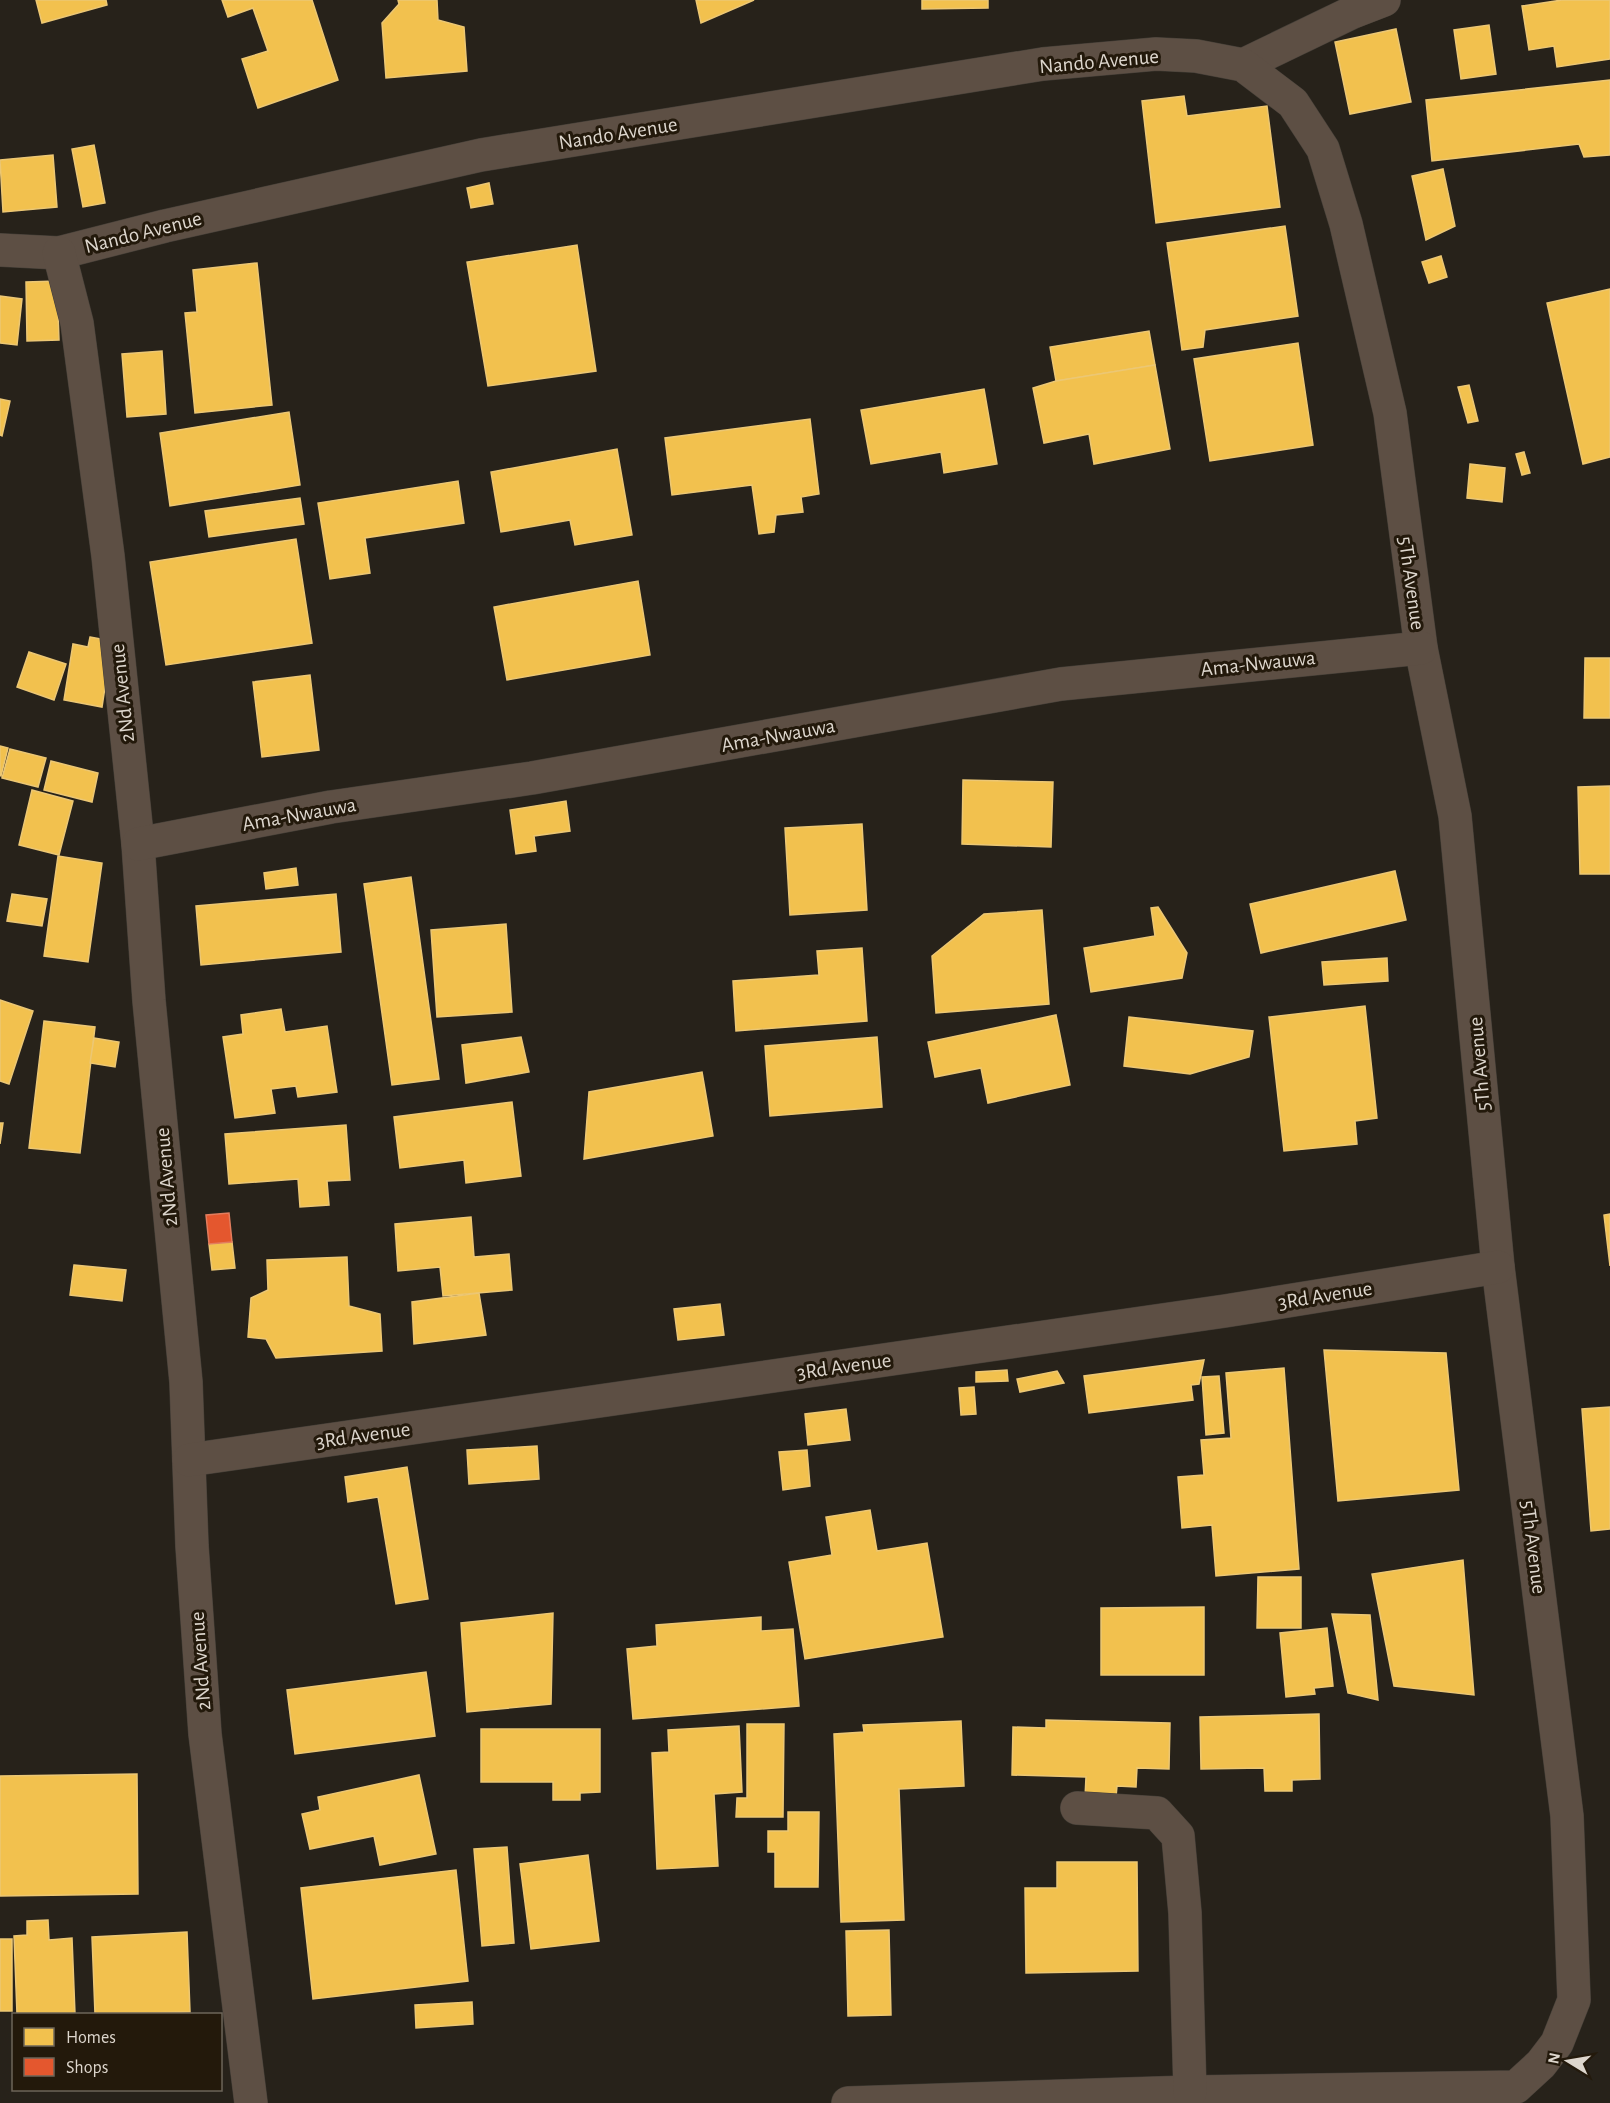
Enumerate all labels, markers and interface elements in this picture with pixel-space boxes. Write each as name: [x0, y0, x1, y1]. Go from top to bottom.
street label: Nando Avenue: [1038, 46, 1160, 77]
street label: Nando Avenue: [557, 114, 679, 153]
street label: Nando Avenue: [82, 208, 204, 257]
street label: 5Th Avenue: [1395, 535, 1428, 631]
street label: 2Nd Avenue: [107, 643, 138, 743]
street label: Ama-Nwauwa: [1200, 647, 1317, 680]
street label: Ama-Nwauwa: [719, 715, 837, 756]
street label: Ama-Nwauwa: [240, 794, 358, 835]
street label: 5Th Avenue: [1465, 1016, 1494, 1112]
street label: 2Nd Avenue: [152, 1127, 181, 1227]
street label: 3Rd Avenue: [1276, 1278, 1374, 1313]
street label: 3Rd Avenue: [796, 1349, 893, 1384]
street label: 3Rd Avenue: [315, 1418, 412, 1453]
street label: 5Th Avenue: [1517, 1499, 1550, 1595]
street label: 2Nd Avenue: [187, 1611, 214, 1711]
legend: [12, 2013, 222, 2091]
text: Homes: [66, 2029, 116, 2047]
north arrow: [1538, 2031, 1598, 2091]
text: N: [1545, 2051, 1563, 2065]
text: Shops: [66, 2059, 108, 2077]

